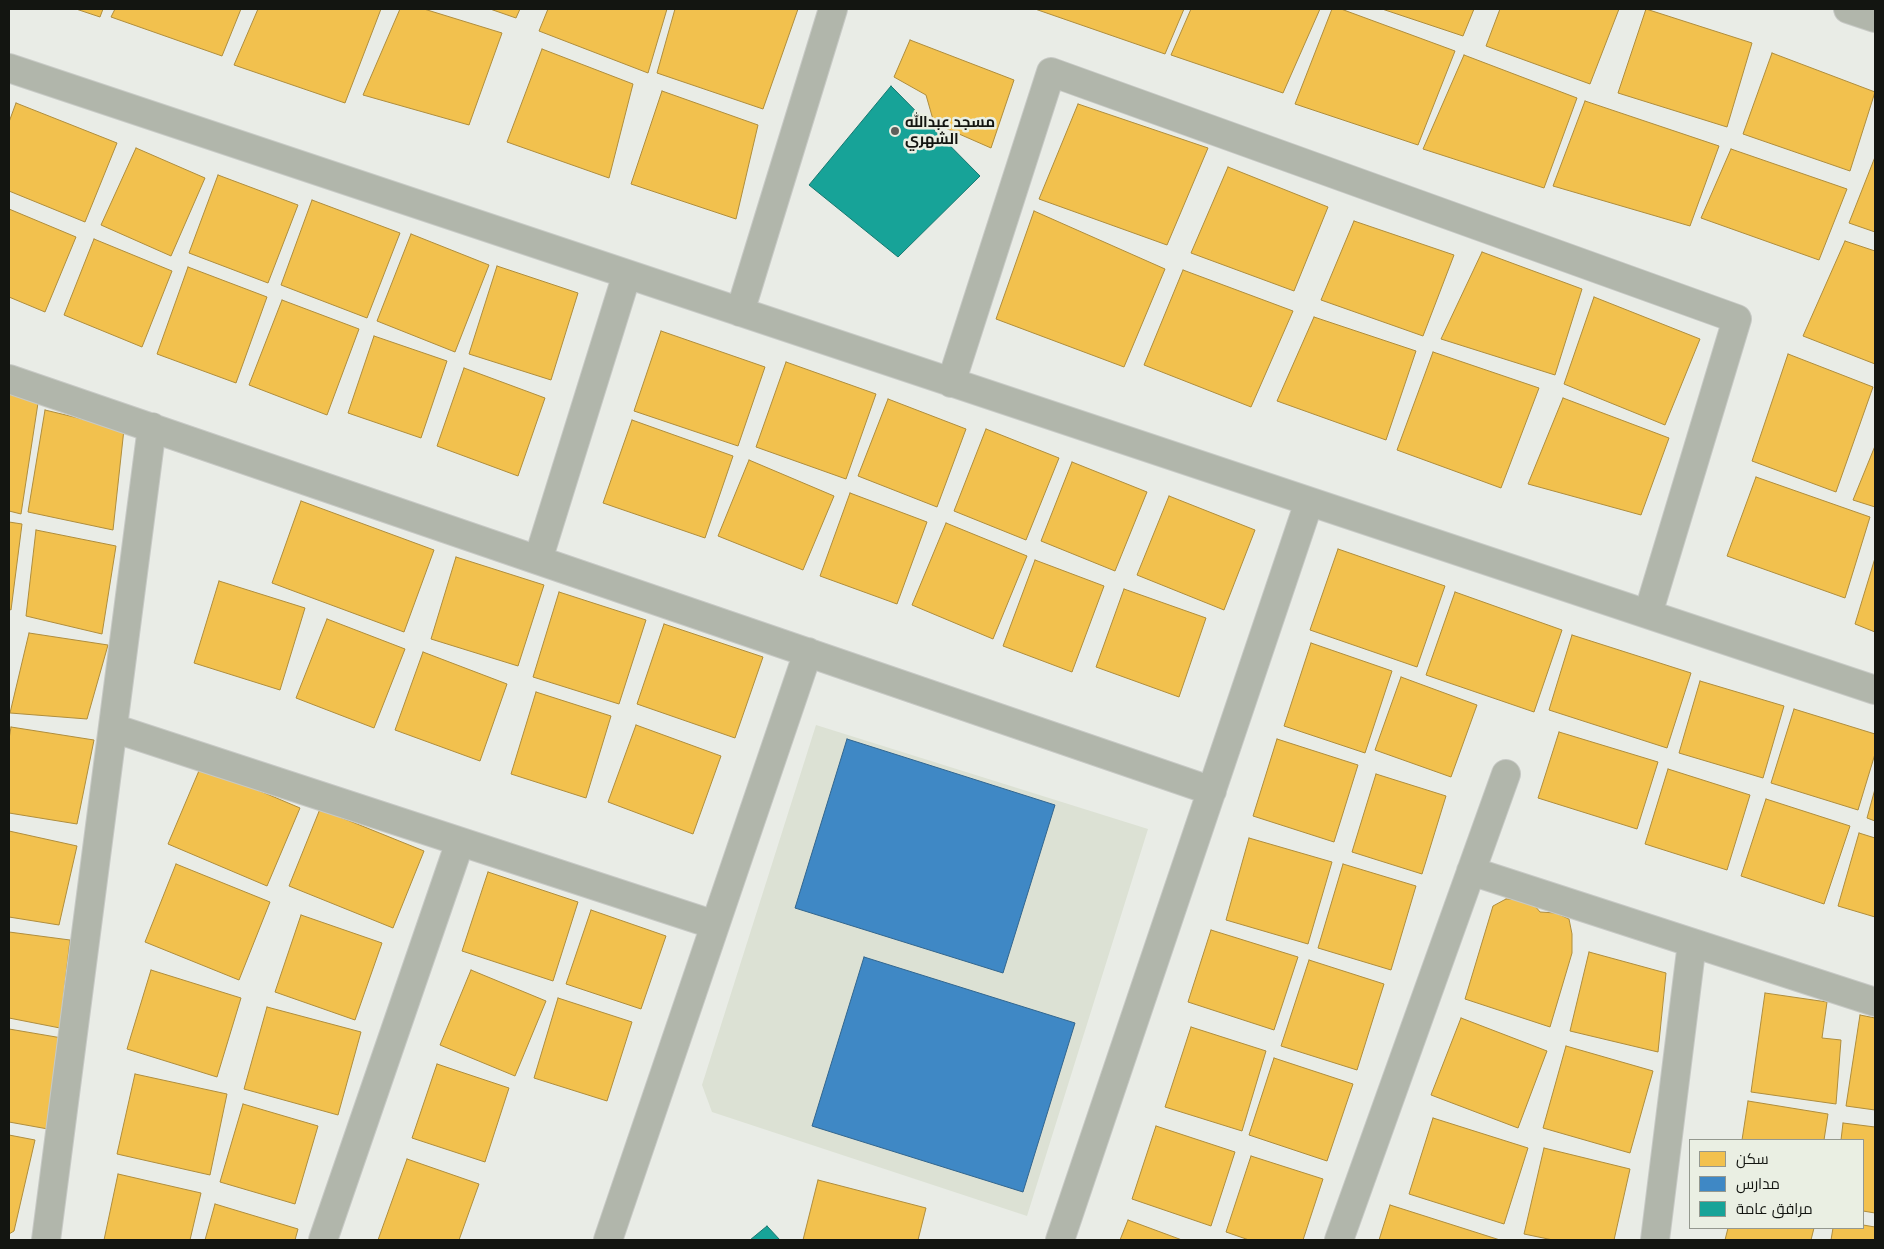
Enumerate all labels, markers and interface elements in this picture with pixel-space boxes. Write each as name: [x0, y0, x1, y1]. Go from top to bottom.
place label: مسجد عبدالله الشهري: [905, 113, 995, 148]
marker: مسجد عبدالله الشهري: [889, 125, 901, 137]
legend: [1689, 1139, 1864, 1229]
text: سكن: [1736, 1149, 1769, 1168]
text: مدارس: [1736, 1174, 1780, 1193]
text: مرافق عامة: [1736, 1199, 1813, 1218]

